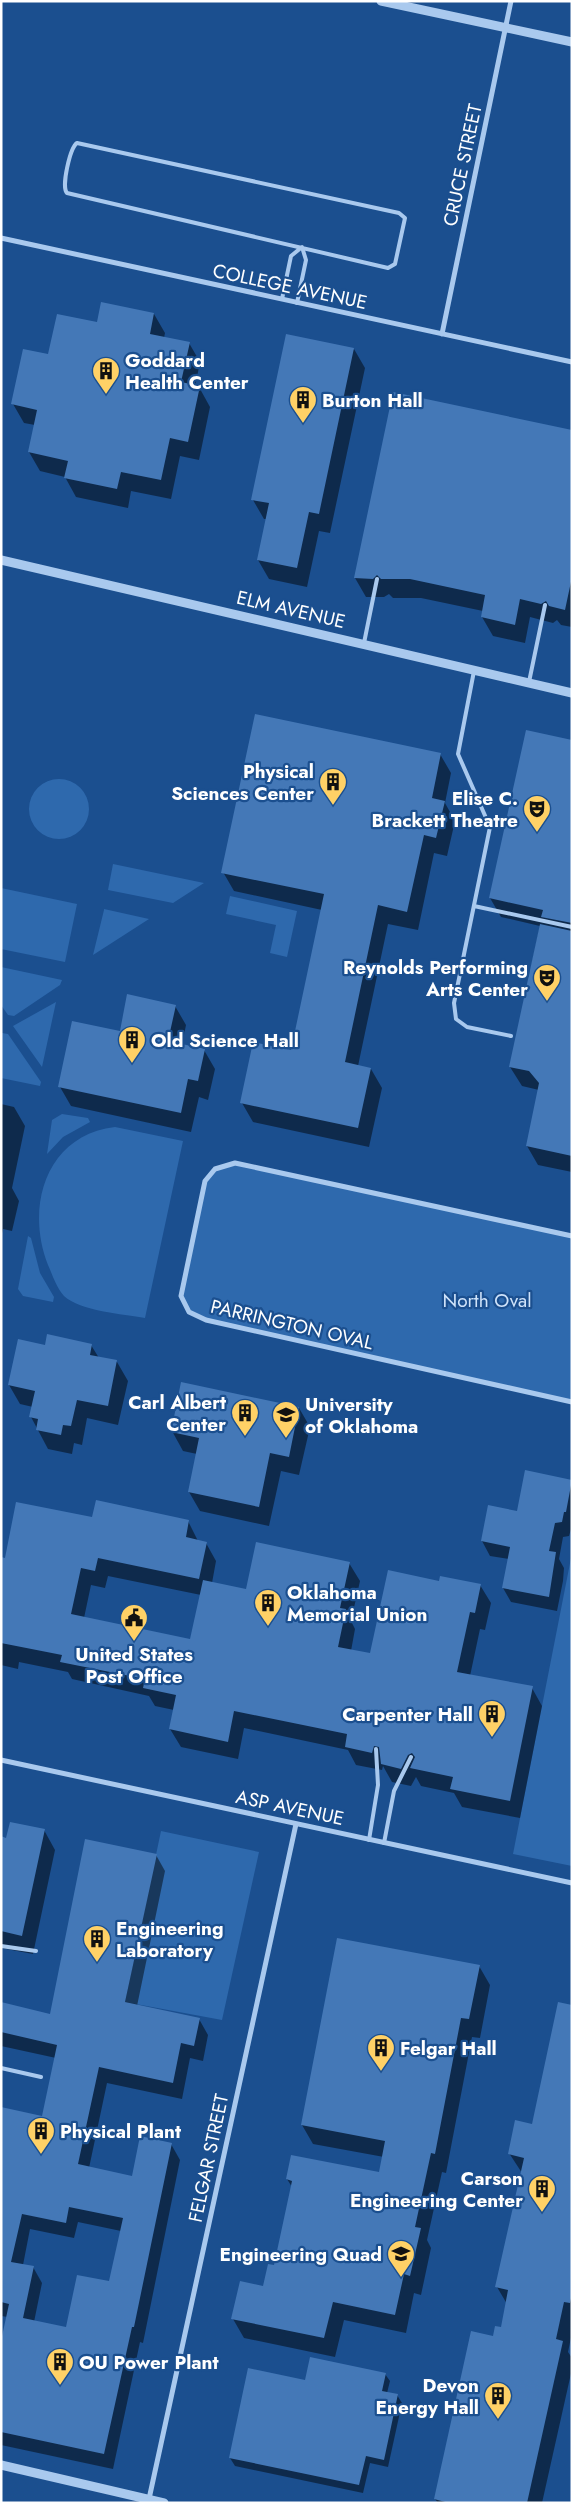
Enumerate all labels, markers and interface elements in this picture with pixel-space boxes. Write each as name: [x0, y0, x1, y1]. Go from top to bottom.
street label: CRUCE STREET: [436, 101, 489, 229]
street label: COLLEGE AVENUE: [210, 257, 370, 316]
place label: Goddard Health Center: [125, 347, 249, 396]
building icon: Goddard Health Center: [91, 356, 121, 395]
building icon: Burton Hall: [288, 385, 318, 424]
place label: Burton Hall: [322, 387, 423, 414]
street label: ELM AVENUE: [234, 584, 348, 635]
place label: Physical Sciences Center: [171, 758, 314, 807]
building icon: Physical Sciences Center: [318, 767, 348, 806]
place label: Elise C. Brackett Theatre: [372, 785, 518, 834]
theatre icon: Elise C. Brackett Theatre: [522, 794, 552, 833]
place label: Reynolds Performing Arts Center: [343, 954, 528, 1003]
theatre icon: Reynolds Performing Arts Center: [532, 963, 562, 1002]
building icon: Old Science Hall: [117, 1025, 147, 1064]
place label: Old Science Hall: [151, 1027, 299, 1054]
park label: North Oval: [442, 1287, 532, 1314]
street label: PARRINGTON OVAL: [208, 1293, 376, 1356]
place label: Carl Albert Center: [128, 1389, 226, 1438]
place label: University of Oklahoma: [305, 1391, 418, 1440]
building icon: Carl Albert Center: [230, 1398, 260, 1437]
school or university icon: University of Oklahoma: [271, 1400, 301, 1439]
place label: Oklahoma Memorial Union: [287, 1579, 427, 1628]
building icon: Oklahoma Memorial Union: [253, 1588, 283, 1627]
public building icon: United States Post Office: [119, 1603, 149, 1642]
place label: United States Post Office: [75, 1641, 193, 1690]
building icon: Carpenter Hall: [477, 1699, 507, 1738]
place label: Carpenter Hall: [342, 1701, 473, 1728]
street label: ASP AVENUE: [233, 1783, 346, 1832]
place label: Engineering Laboratory: [116, 1915, 223, 1964]
building icon: Engineering Laboratory: [82, 1924, 112, 1963]
building icon: Felgar Hall: [366, 2033, 396, 2072]
place label: Felgar Hall: [400, 2035, 497, 2062]
street label: FELGAR STREET: [182, 2091, 235, 2225]
building icon: Physical Plant: [26, 2116, 56, 2155]
place label: Physical Plant: [60, 2118, 181, 2145]
place label: Carson Engineering Center: [350, 2165, 523, 2214]
building icon: Carson Engineering Center: [527, 2174, 557, 2213]
school or university icon: Engineering Quad: [386, 2239, 416, 2278]
place label: Engineering Quad: [220, 2241, 382, 2268]
building icon: OU Power Plant: [45, 2347, 75, 2386]
place label: OU Power Plant: [79, 2349, 219, 2376]
place label: Devon Energy Hall: [376, 2372, 479, 2421]
building icon: Devon Energy Hall: [483, 2381, 513, 2420]

